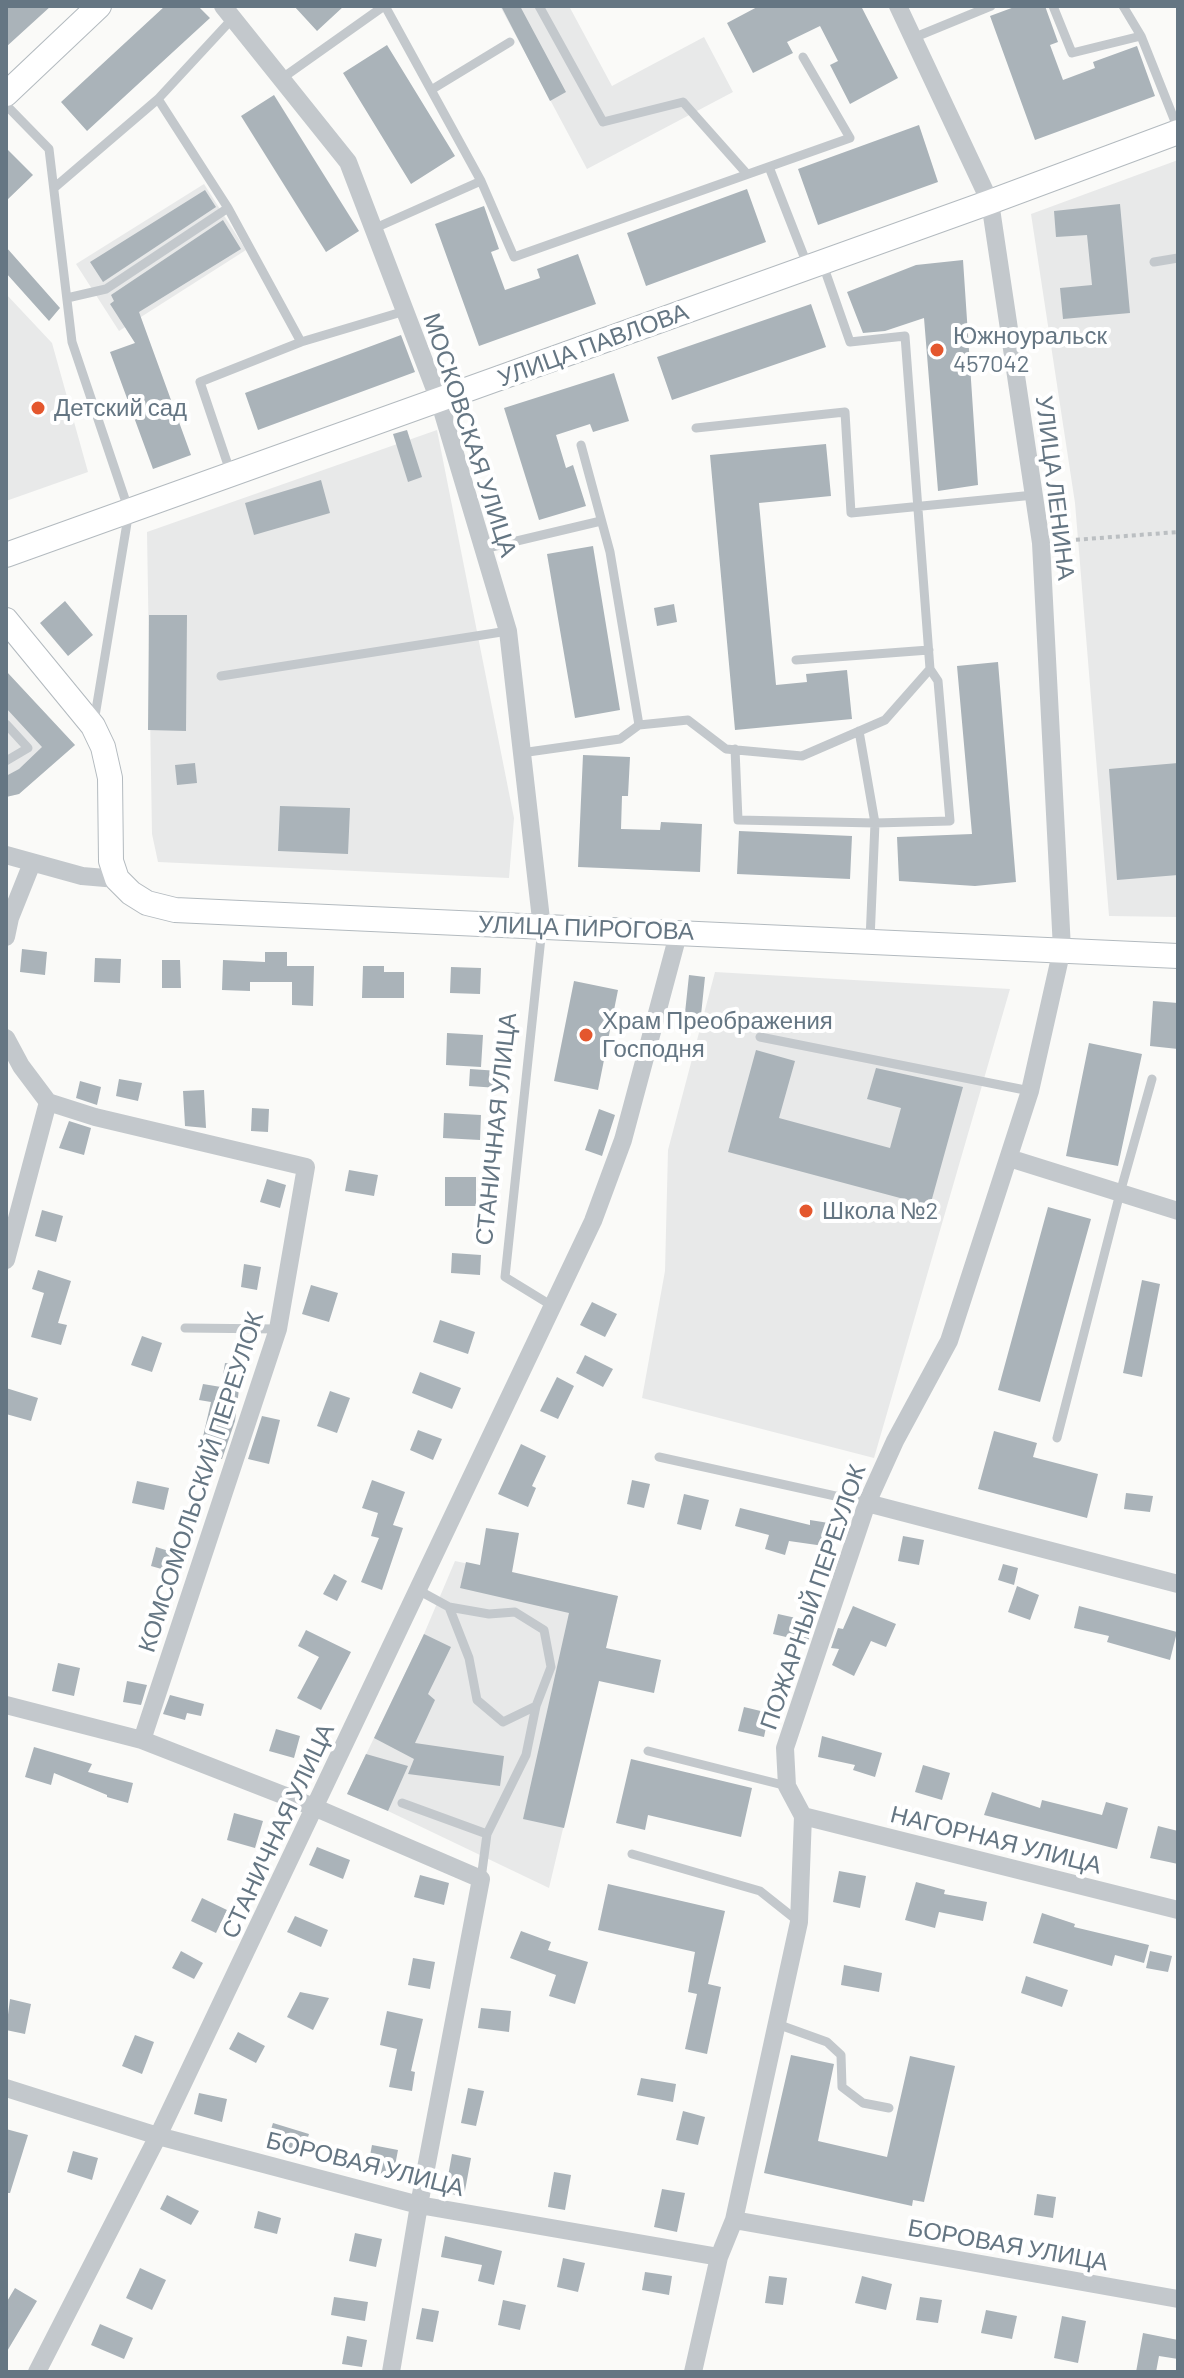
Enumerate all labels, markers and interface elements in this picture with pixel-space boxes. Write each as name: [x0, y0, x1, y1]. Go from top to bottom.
street label: УЛИЦА ПАВЛОВА: [494, 297, 692, 393]
street label: МОСКОВСКАЯ УЛИЦА: [417, 310, 523, 560]
place label: Южноуральск 457042: [953, 322, 1107, 378]
marker: Южноуральск 457042: [928, 341, 946, 359]
place label: Детский сад: [54, 394, 187, 422]
street label: УЛИЦА ЛЕНИНА: [1029, 394, 1081, 582]
marker: Детский сад: [29, 399, 47, 417]
street label: УЛИЦА ПИРОГОВА: [477, 910, 695, 946]
place label: Храм Преображения Господня: [602, 1007, 833, 1063]
street label: СТАНИЧНАЯ УЛИЦА: [469, 1011, 523, 1247]
marker: Храм Преображения Господня: [577, 1026, 595, 1044]
place label: Школа №2: [822, 1197, 938, 1225]
marker: Школа №2: [797, 1202, 815, 1220]
street label: КОМСОМОЛЬСКИЙ ПЕРЕУЛОК: [132, 1308, 270, 1656]
street label: ПОЖАРНЫЙ ПЕРЕУЛОК: [754, 1461, 872, 1733]
street label: СТАНИЧНАЯ УЛИЦА: [216, 1719, 340, 1943]
street label: НАГОРНАЯ УЛИЦА: [888, 1800, 1104, 1880]
street label: БОРОВАЯ УЛИЦА: [263, 2125, 467, 2203]
street label: БОРОВАЯ УЛИЦА: [906, 2213, 1110, 2277]

